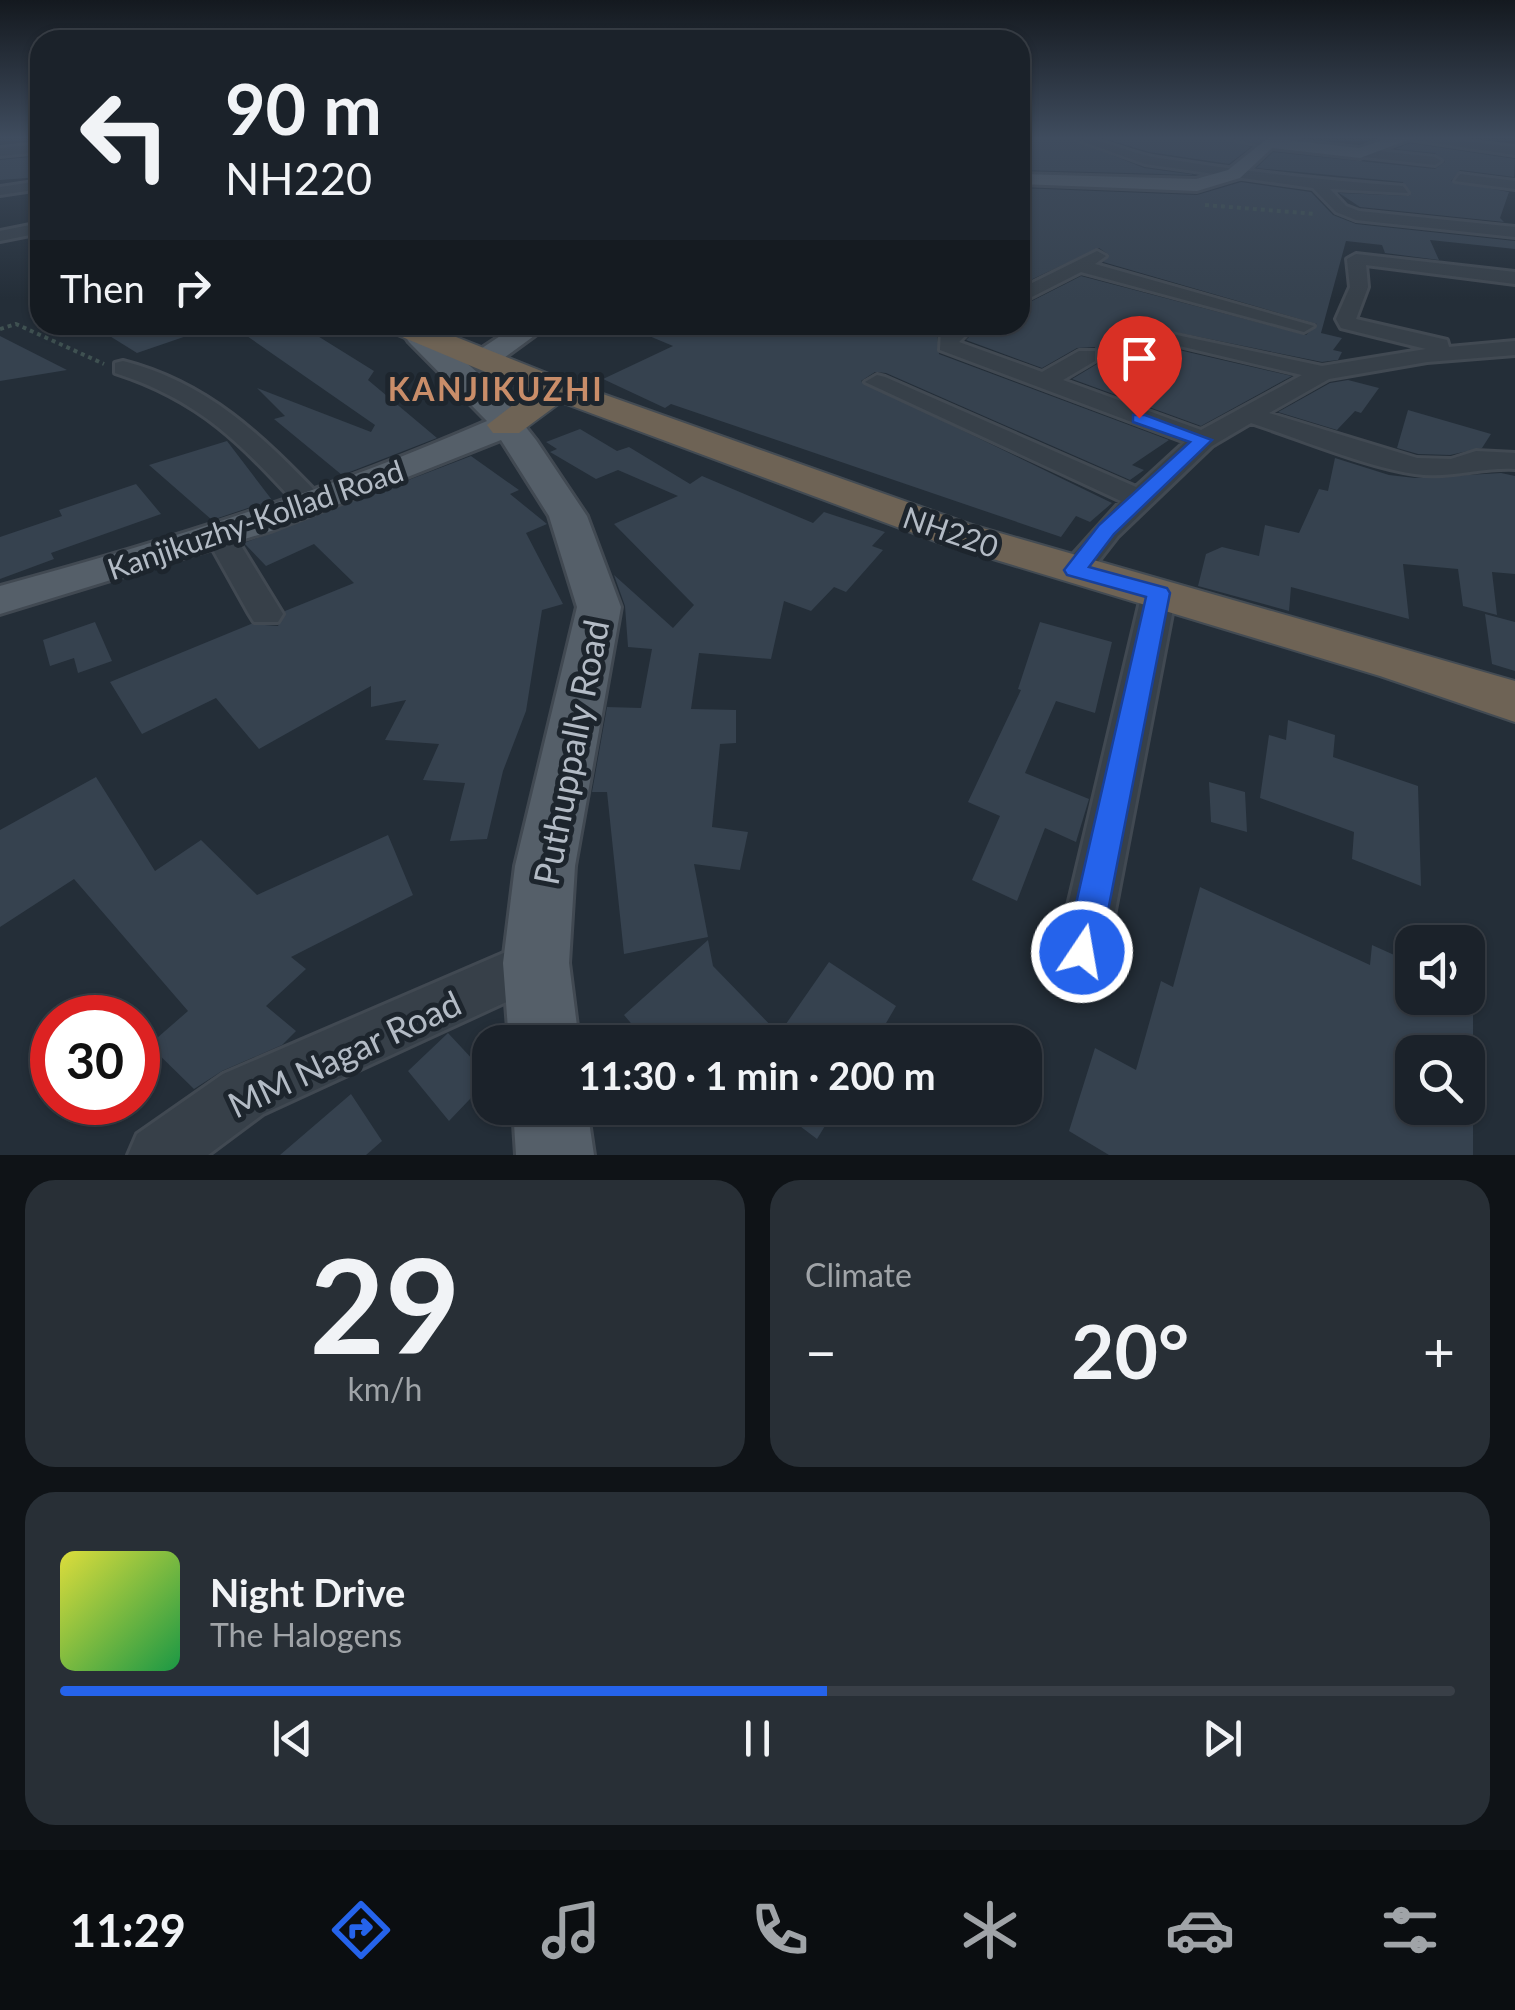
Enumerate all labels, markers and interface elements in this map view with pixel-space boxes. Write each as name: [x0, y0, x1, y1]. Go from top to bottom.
text: 90 m: [225, 66, 382, 150]
icon: left: [60, 70, 190, 200]
text: NH220: [225, 151, 372, 205]
icon: right: [165, 260, 220, 315]
text: Then: [60, 265, 145, 311]
pin: [1097, 316, 1182, 419]
icon: arrive: [1112, 331, 1167, 386]
district label: KANJIKUZHI: [388, 369, 604, 408]
street label: Kanjikuzhy-Kollad Road: [102, 451, 408, 587]
street label: NH220: [899, 498, 1003, 564]
street label: Puthuppally Road: [524, 616, 616, 888]
position arrow: [1030, 900, 1134, 1004]
map controls: [1395, 925, 1485, 1125]
button: sound: [1395, 925, 1485, 1015]
street label: MM Nagar Road: [221, 981, 467, 1125]
speed limit sign: 30: [30, 995, 160, 1125]
button: search: [1395, 1035, 1485, 1125]
text: 11:30 · 1 min · 200 m: [578, 1052, 936, 1098]
text: 29: [310, 1226, 460, 1382]
text: Climate: [805, 1255, 912, 1294]
text: 20°: [1071, 1305, 1189, 1395]
text: −: [805, 1318, 837, 1384]
text: +: [1423, 1318, 1455, 1384]
text: km/h: [348, 1369, 422, 1408]
text: Night Drive: [210, 1569, 405, 1615]
text: The Halogens: [210, 1615, 402, 1654]
icon: previous: [265, 1711, 320, 1766]
icon: pause: [730, 1711, 785, 1766]
icon: next: [1195, 1711, 1250, 1766]
icon: directions: [326, 1895, 396, 1965]
icon: music: [536, 1895, 606, 1965]
icon: phone: [745, 1895, 815, 1965]
icon: climate: [955, 1895, 1025, 1965]
icon: car: [1165, 1895, 1235, 1965]
icon: filters: [1375, 1895, 1445, 1965]
text: 11:29: [70, 1903, 186, 1957]

